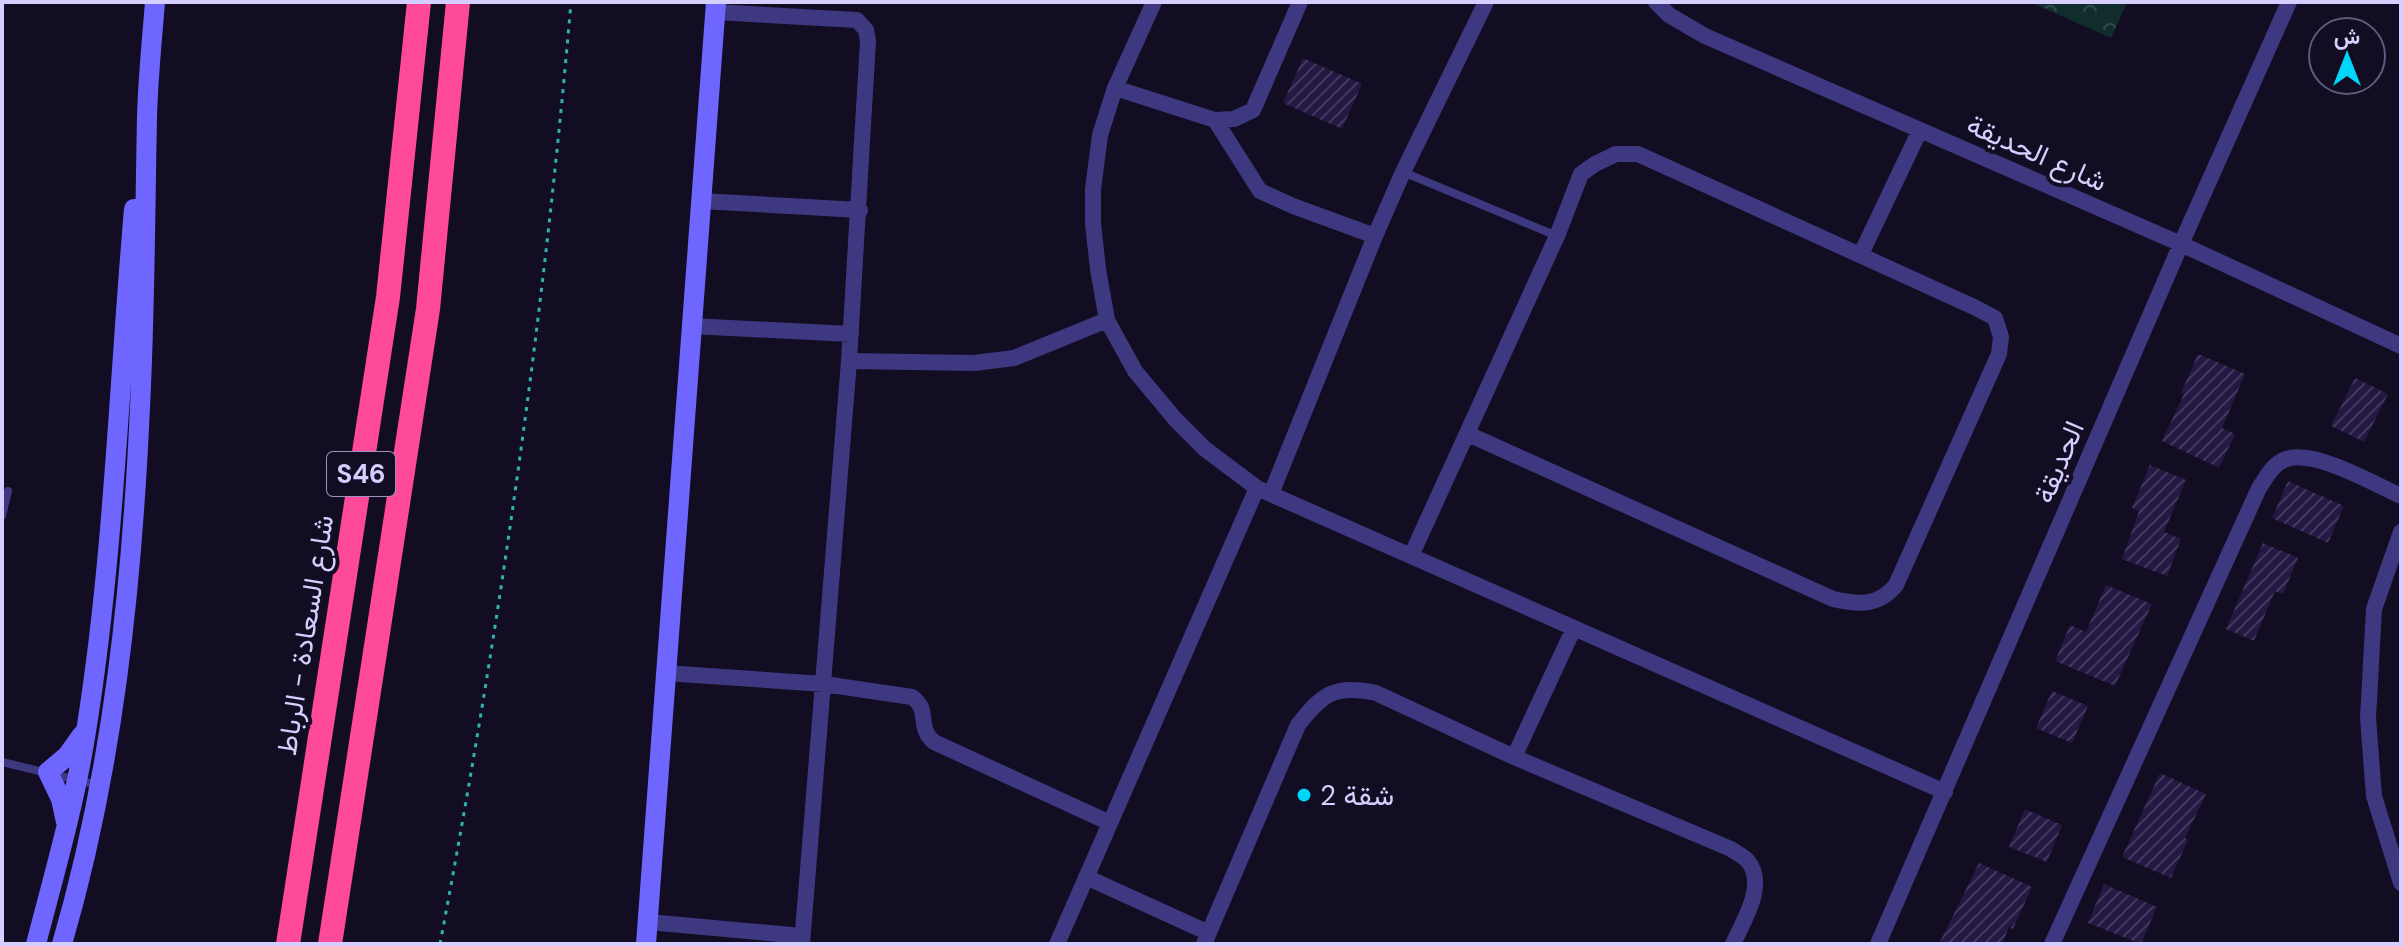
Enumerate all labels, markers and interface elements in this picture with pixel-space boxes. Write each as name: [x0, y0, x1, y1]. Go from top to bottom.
north arrow: [2307, 16, 2387, 96]
text: ش: [2334, 22, 2360, 51]
street label: شارع الحديقة: [1961, 106, 2113, 200]
street label: الحديقة: [2025, 415, 2093, 509]
road number: S46: [327, 452, 395, 496]
street label: شارع السعادة - الرباط: [268, 512, 342, 758]
place label: شقة 2: [1320, 777, 1394, 814]
marker: شقة 2: [1295, 786, 1313, 804]

